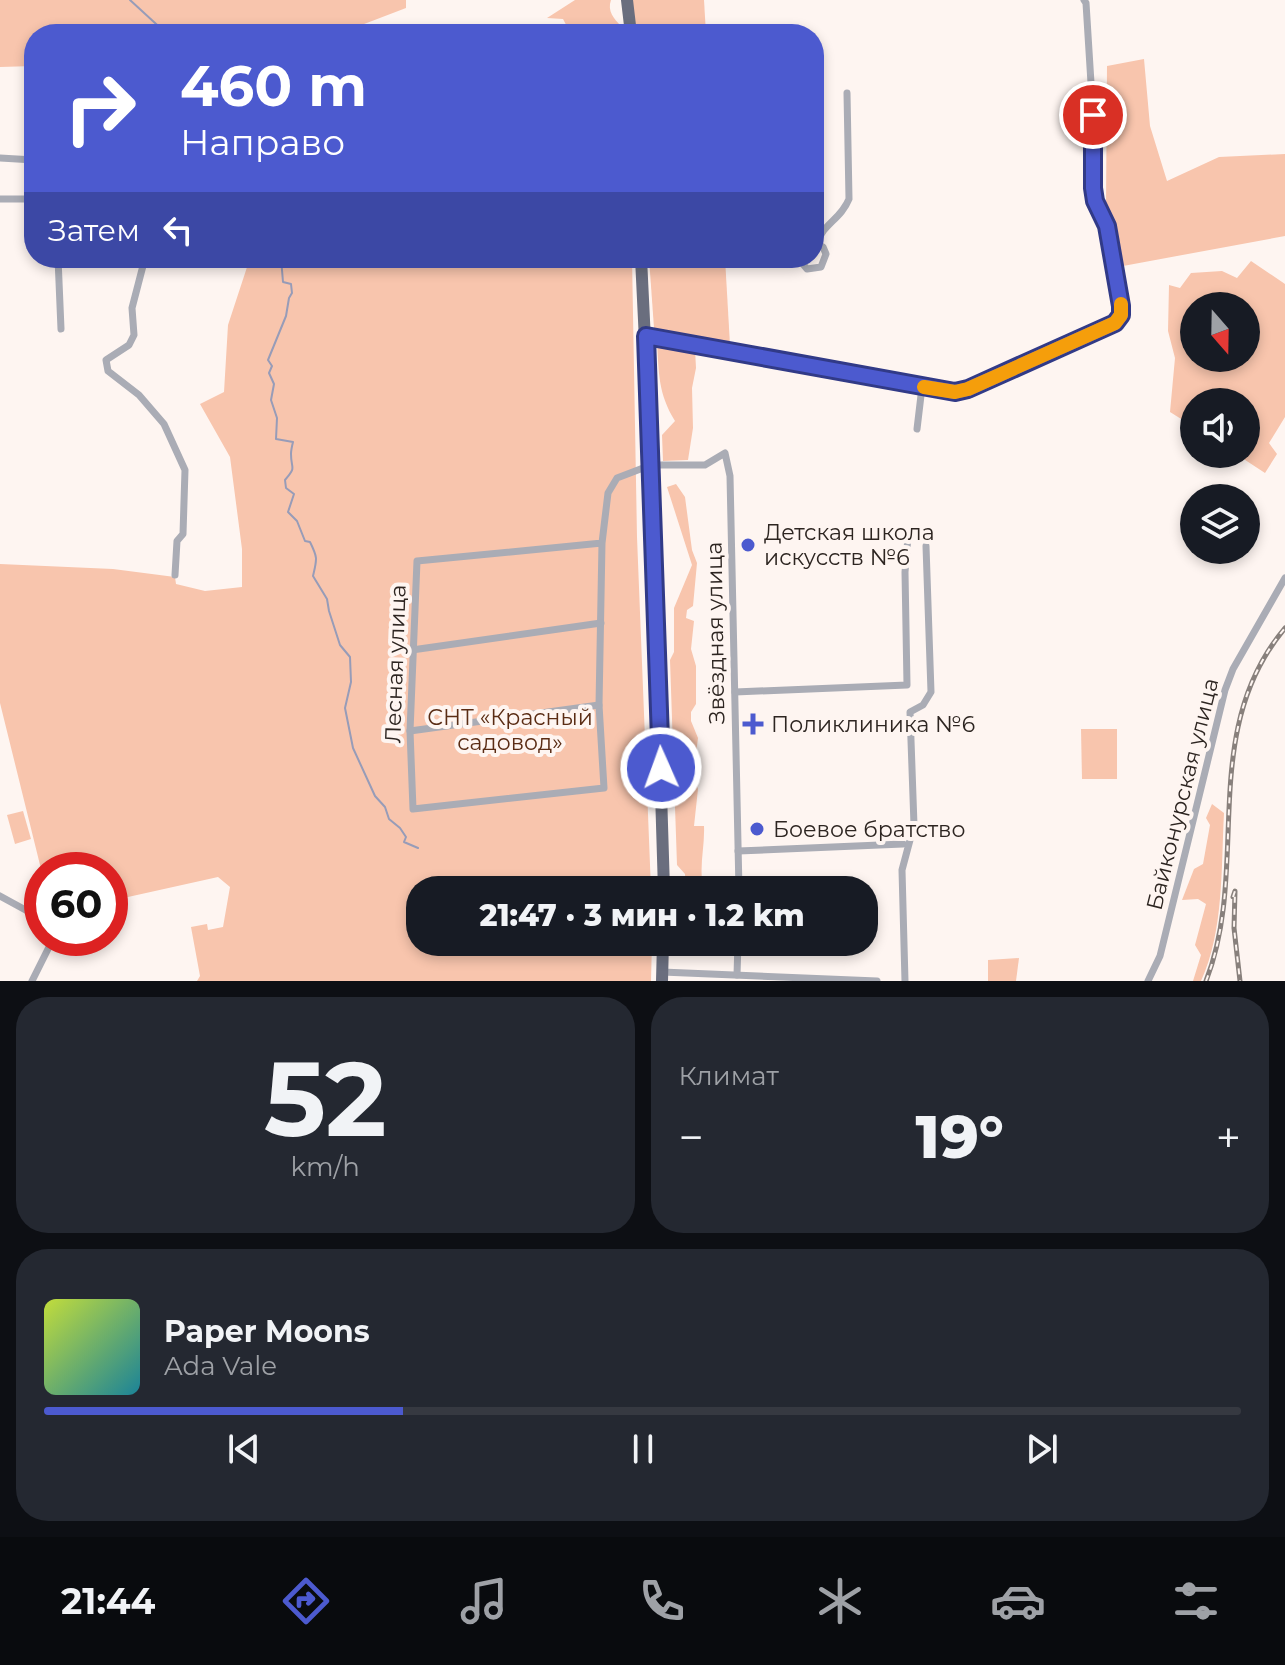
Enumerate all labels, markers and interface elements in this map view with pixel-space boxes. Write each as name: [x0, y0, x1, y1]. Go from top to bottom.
text: 460 m: [180, 52, 367, 120]
icon: right: [48, 56, 152, 160]
pin: [1059, 81, 1127, 149]
icon: arrive: [1071, 93, 1115, 137]
text: Направо: [180, 120, 345, 164]
icon: left: [156, 208, 200, 252]
text: Затем: [48, 212, 140, 249]
north arrow: [1180, 292, 1260, 372]
map controls: [1180, 292, 1260, 564]
button: sound: [1180, 388, 1260, 468]
button: layers: [1180, 484, 1260, 564]
place label: Детская школа искусств №6: [764, 519, 934, 571]
marker: Детская школа искусств №6: [739, 536, 757, 554]
street label: Звёздная улица: [700, 542, 731, 724]
street label: Лесная улица: [379, 584, 412, 744]
street label: Байконурская улица: [1141, 675, 1224, 913]
park label: СНТ «Красный садовод»: [427, 704, 593, 756]
place label: Поликлиника №6: [771, 711, 975, 738]
marker: Поликлиника №6: [742, 713, 764, 735]
position arrow: [619, 726, 703, 810]
place label: Боевое братство: [773, 816, 965, 843]
marker: Боевое братство: [748, 820, 766, 838]
speed limit sign: 60: [24, 852, 128, 956]
text: 21:47 · 3 мин · 1.2 km: [479, 897, 805, 934]
text: 52: [264, 1035, 387, 1162]
text: Климат: [679, 1060, 779, 1092]
text: 19°: [916, 1100, 1004, 1173]
text: −: [679, 1110, 704, 1164]
text: +: [1216, 1110, 1241, 1164]
text: km/h: [291, 1151, 360, 1183]
text: Paper Moons: [164, 1313, 370, 1350]
text: Ada Vale: [164, 1350, 277, 1382]
icon: previous: [222, 1427, 266, 1471]
icon: pause: [621, 1427, 665, 1471]
icon: next: [1020, 1427, 1064, 1471]
icon: directions: [278, 1573, 334, 1629]
icon: music: [456, 1573, 512, 1629]
icon: phone: [634, 1573, 690, 1629]
icon: climate: [812, 1573, 868, 1629]
icon: car: [990, 1573, 1046, 1629]
icon: filters: [1168, 1573, 1224, 1629]
text: 21:44: [61, 1579, 155, 1623]

